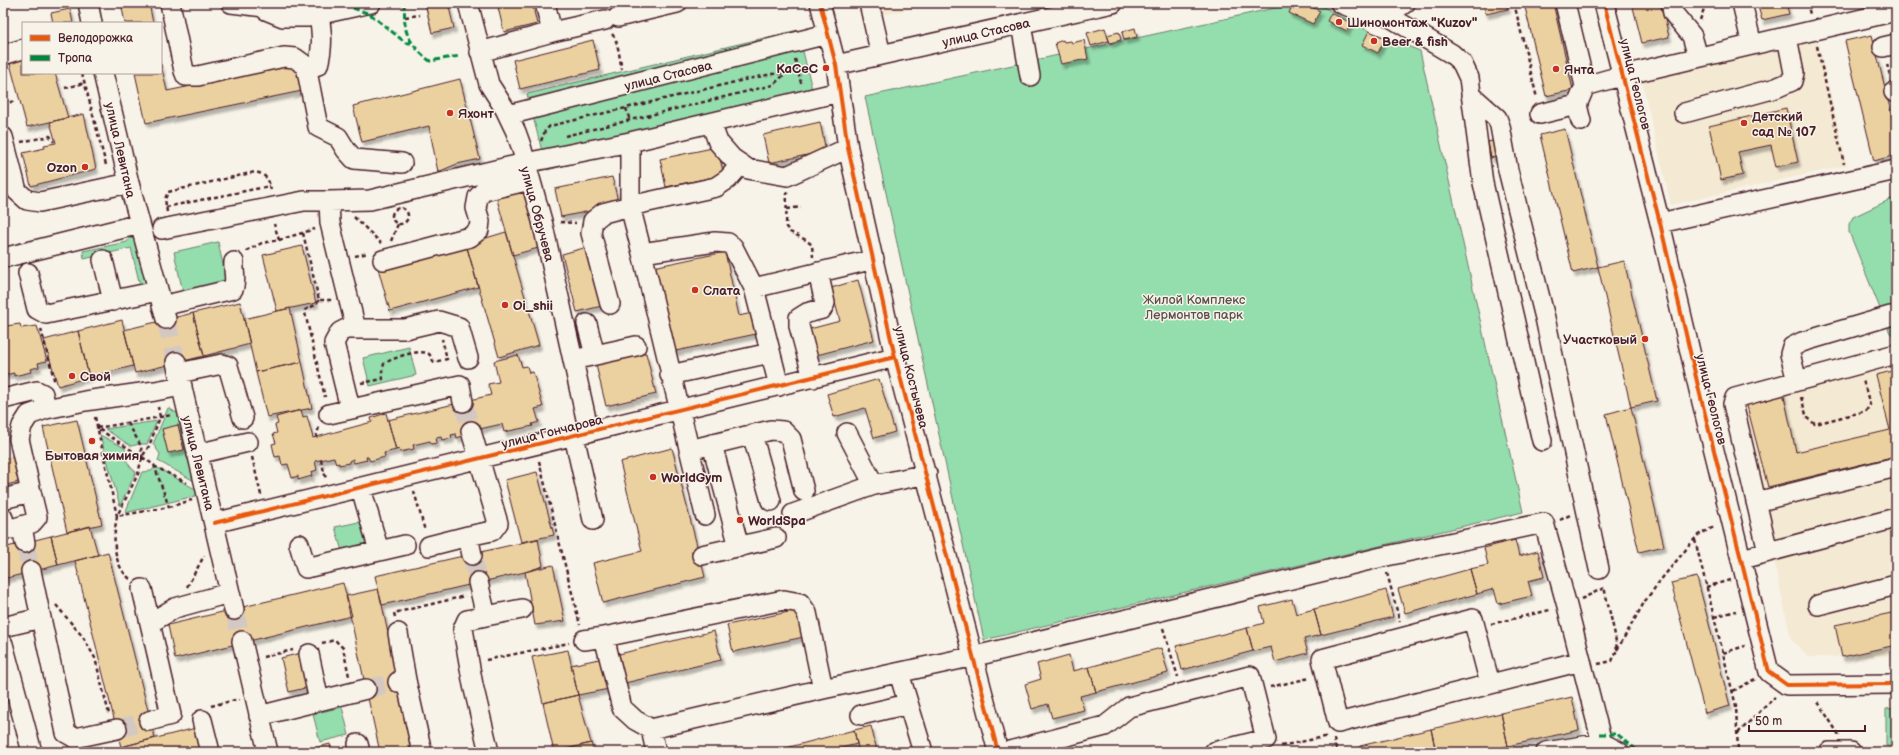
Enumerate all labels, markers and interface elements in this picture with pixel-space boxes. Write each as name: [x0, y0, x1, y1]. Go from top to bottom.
street label: улица Стасова: [941, 15, 1032, 51]
place label: Шиномонтаж "Kuzov": [1347, 15, 1478, 31]
marker: Шиномонтаж "Kuzov": [1334, 17, 1344, 27]
legend: [22, 22, 162, 74]
text: Велодорожка: [58, 31, 133, 46]
place label: Beer & fish: [1382, 34, 1448, 50]
marker: Beer & fish: [1369, 36, 1379, 46]
street label: улица Геологов: [1616, 37, 1654, 132]
text: Тропа: [58, 51, 92, 66]
street label: улица Стасова: [623, 57, 714, 95]
place label: KaCeC: [776, 61, 818, 77]
place label: Янта: [1564, 62, 1595, 78]
marker: KaCeC: [821, 63, 831, 73]
marker: Янта: [1551, 64, 1561, 74]
street label: улица Левитана: [101, 101, 139, 200]
place label: Яхонт: [458, 106, 495, 122]
marker: Яхонт: [445, 108, 455, 118]
place label: Детский сад № 107: [1752, 109, 1816, 140]
marker: Детский сад № 107: [1739, 118, 1749, 128]
place label: Ozon: [47, 160, 77, 176]
marker: Ozon: [80, 162, 90, 172]
street label: улица Обручева: [517, 165, 557, 264]
place label: Слата: [703, 283, 741, 299]
marker: Слата: [690, 285, 700, 295]
park label: Жилой Комплекс Лермонтов парк: [1143, 292, 1246, 323]
place label: Oi_shii: [513, 298, 553, 314]
marker: Oi_shii: [500, 300, 510, 310]
street label: улица Костычева: [891, 324, 932, 430]
place label: Участковый: [1563, 332, 1637, 348]
marker: Участковый: [1640, 334, 1650, 344]
street label: улица Геологов: [1692, 352, 1730, 447]
place label: Свой: [80, 369, 111, 385]
marker: Свой: [67, 371, 77, 381]
street label: улица Гончарова: [500, 412, 605, 452]
street label: улица Левитана: [178, 414, 218, 513]
marker: Бытовая химия: [87, 436, 97, 446]
place label: Бытовая химия: [45, 448, 139, 464]
place label: WorldGym: [661, 470, 722, 486]
marker: WorldGym: [648, 472, 658, 482]
place label: WorldSpa: [748, 513, 806, 529]
marker: WorldSpa: [735, 515, 745, 525]
scale bar: [1749, 707, 1865, 733]
text: 50 m: [1755, 714, 1782, 729]

